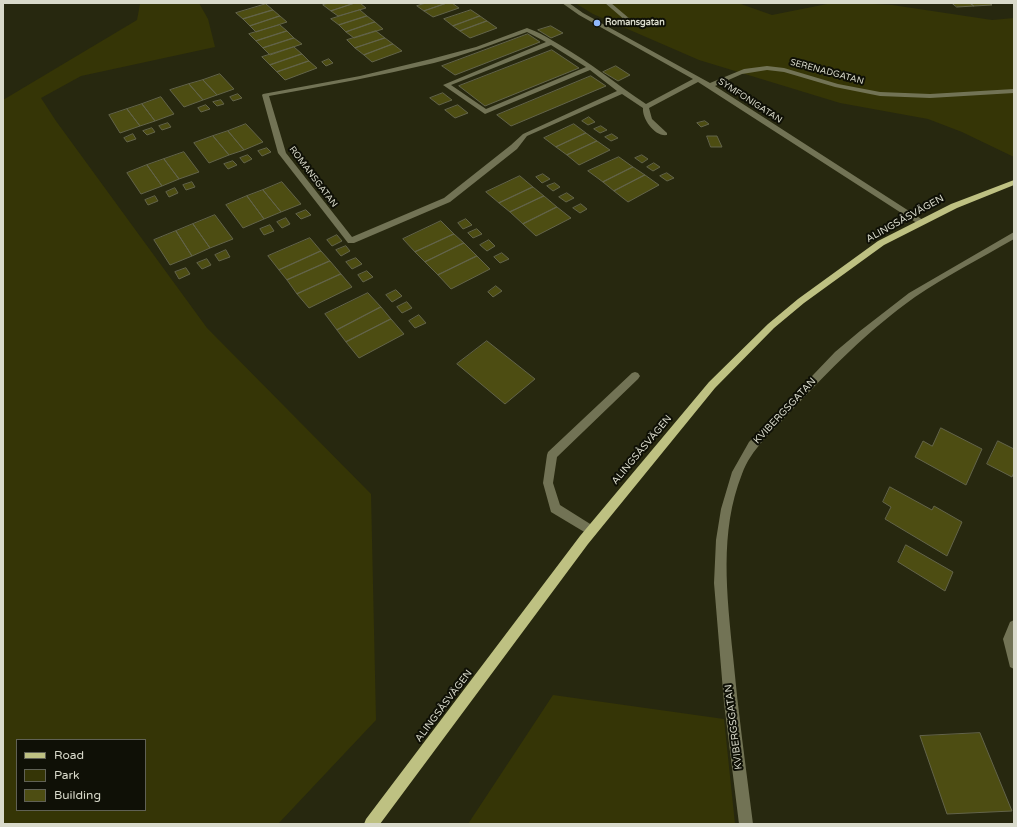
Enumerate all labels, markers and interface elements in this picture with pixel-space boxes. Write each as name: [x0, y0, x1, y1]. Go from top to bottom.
marker: Romansgatan: [592, 18, 602, 28]
place label: Romansgatan: [605, 18, 665, 28]
street label: SERENADGATAN: [789, 57, 865, 87]
street label: SYMFONIGATAN: [716, 76, 784, 126]
street label: ROMANSGATAN: [287, 144, 339, 210]
street label: ALINGSÅSVÄGEN: [864, 193, 946, 245]
street label: KVIBERGSGATAN: [751, 375, 819, 447]
street label: ALINGSÅSVÄGEN: [609, 413, 675, 487]
street label: ALINGSÅSVÄGEN: [413, 668, 475, 744]
street label: KVIBERGSGATAN: [723, 684, 745, 770]
legend: [16, 739, 146, 811]
text: Road: [54, 748, 84, 762]
text: Park: [54, 768, 80, 782]
text: Building: [54, 788, 101, 802]

